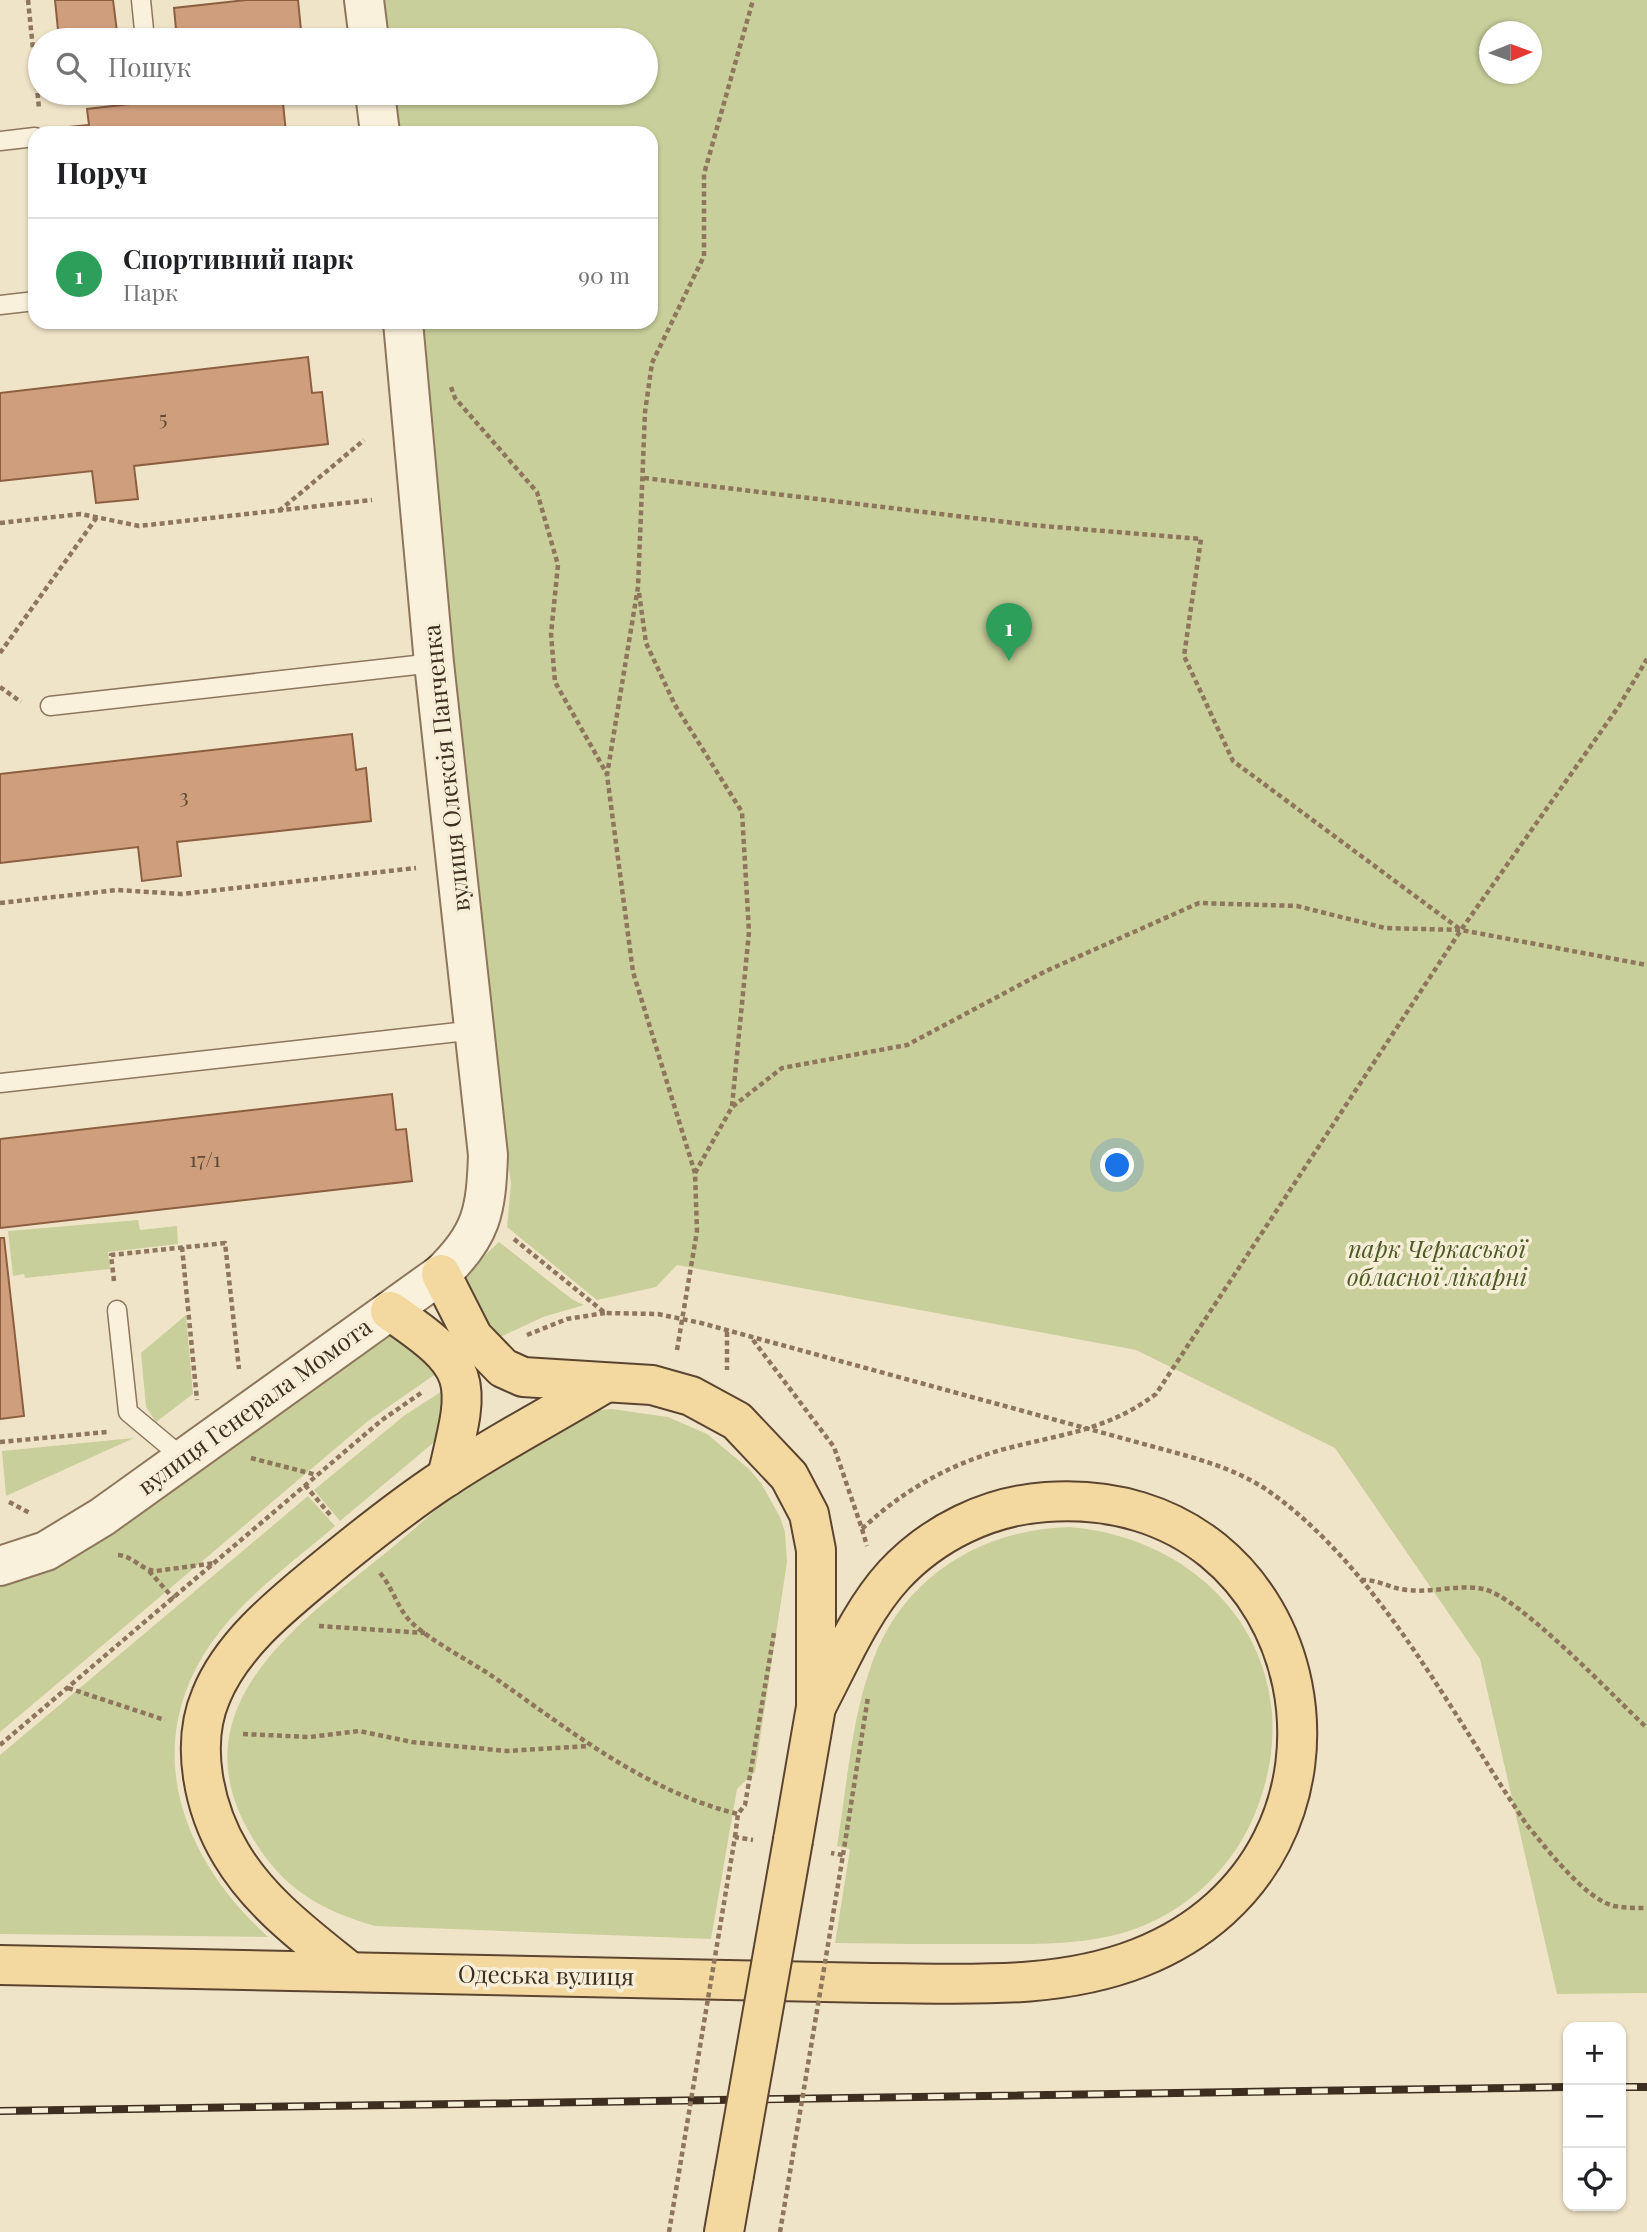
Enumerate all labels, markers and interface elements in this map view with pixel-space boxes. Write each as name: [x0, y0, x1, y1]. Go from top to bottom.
north arrow: [1479, 21, 1542, 84]
search box: [28, 28, 658, 105]
icon: search: [52, 48, 90, 86]
text: Пошук: [108, 49, 191, 84]
text: Поруч: [56, 152, 147, 192]
text: Спортивний парк: [123, 241, 354, 276]
text: 1: [75, 259, 83, 290]
text: 90 m: [578, 259, 630, 290]
text: Парк: [123, 276, 178, 307]
house number: 5: [159, 403, 167, 431]
pin: 1: [986, 603, 1032, 661]
street label: вулиця Олексія Панченка: [414, 623, 476, 914]
house number: 3: [179, 781, 189, 809]
house number: 17/1: [189, 1144, 221, 1172]
your location: [1100, 1148, 1134, 1182]
park label: парк Черкаської обласної лікарні: [1347, 1232, 1529, 1292]
street label: вулиця Генерала Момота: [131, 1310, 377, 1501]
street label: Одеська вулиця: [458, 1956, 635, 1992]
map controls: [1563, 2022, 1626, 2211]
button: +: [1563, 2022, 1626, 2085]
button: −: [1563, 2085, 1626, 2148]
button: locate: [1563, 2148, 1626, 2211]

